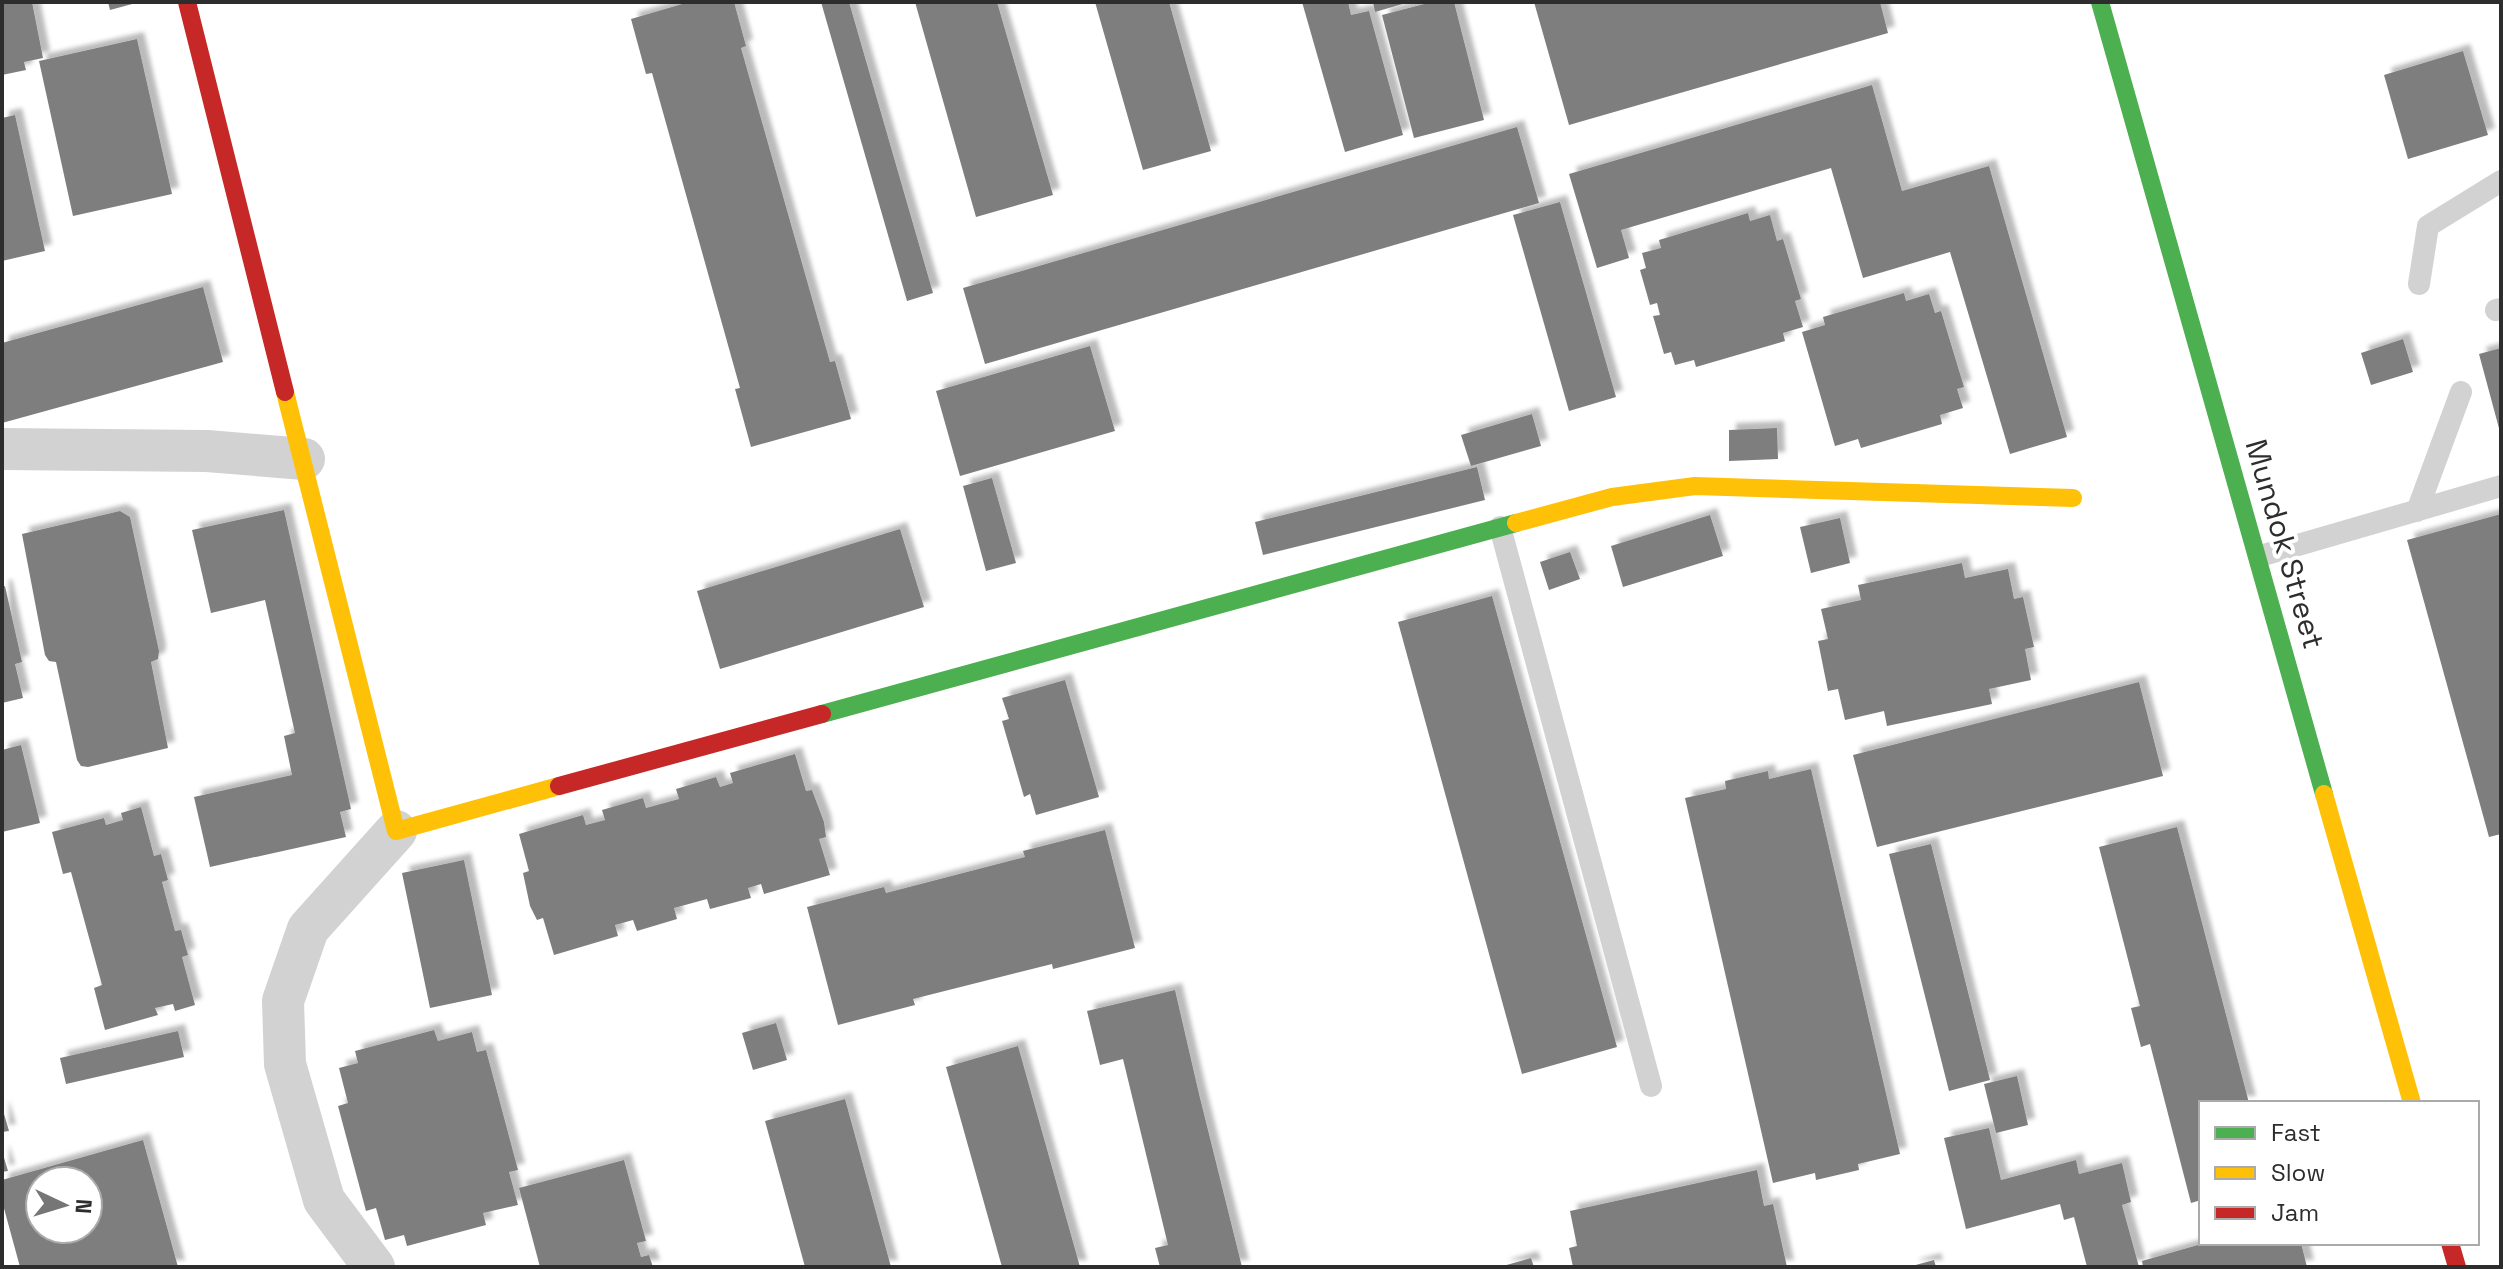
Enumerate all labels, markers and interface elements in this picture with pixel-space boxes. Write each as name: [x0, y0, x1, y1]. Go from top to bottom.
street label: Mundok Street: [2236, 435, 2334, 653]
legend: [2199, 1101, 2479, 1245]
text: Fast: [2271, 1117, 2321, 1148]
text: Slow: [2271, 1157, 2325, 1188]
north arrow: [24, 1165, 104, 1245]
text: Jam: [2271, 1197, 2319, 1228]
text: N: [69, 1198, 98, 1215]

